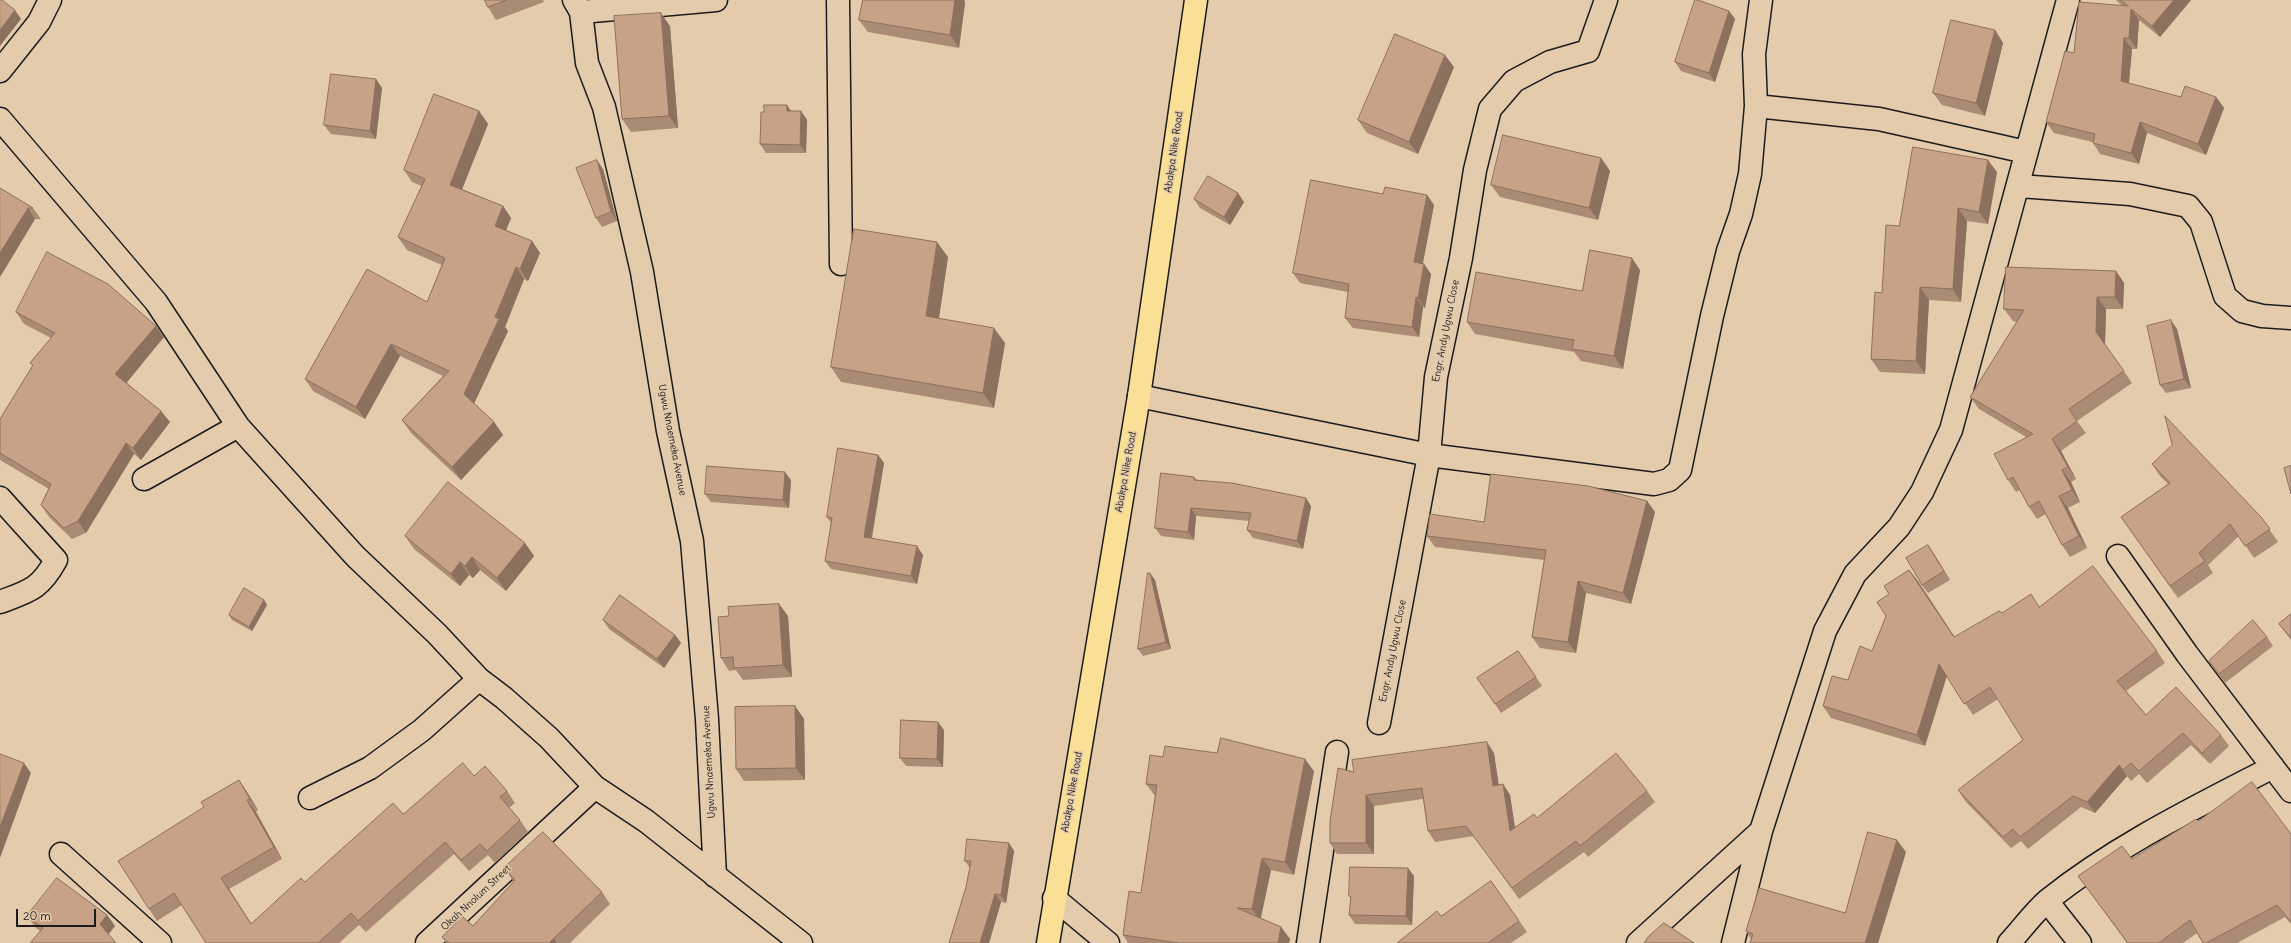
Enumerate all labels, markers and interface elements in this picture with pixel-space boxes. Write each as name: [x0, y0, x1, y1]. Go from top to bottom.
street label: Abakpa Nike Road: [1162, 111, 1186, 193]
street label: Engr. Andy Ugwu Close: [1430, 279, 1462, 383]
street label: Ugwu Nnaemeka Avenue: [655, 383, 689, 497]
street label: Abakpa Nike Road: [1113, 431, 1139, 513]
street label: Engr. Andy Ugwu Close: [1377, 599, 1409, 703]
street label: Ugwu Nnaemeka Avenue: [700, 705, 718, 819]
street label: Abakpa Nike Road: [1059, 751, 1085, 833]
street label: Okah Nnolum Street: [439, 863, 513, 933]
scale bar: [18, 901, 98, 927]
text: 20 m: [23, 908, 51, 923]

